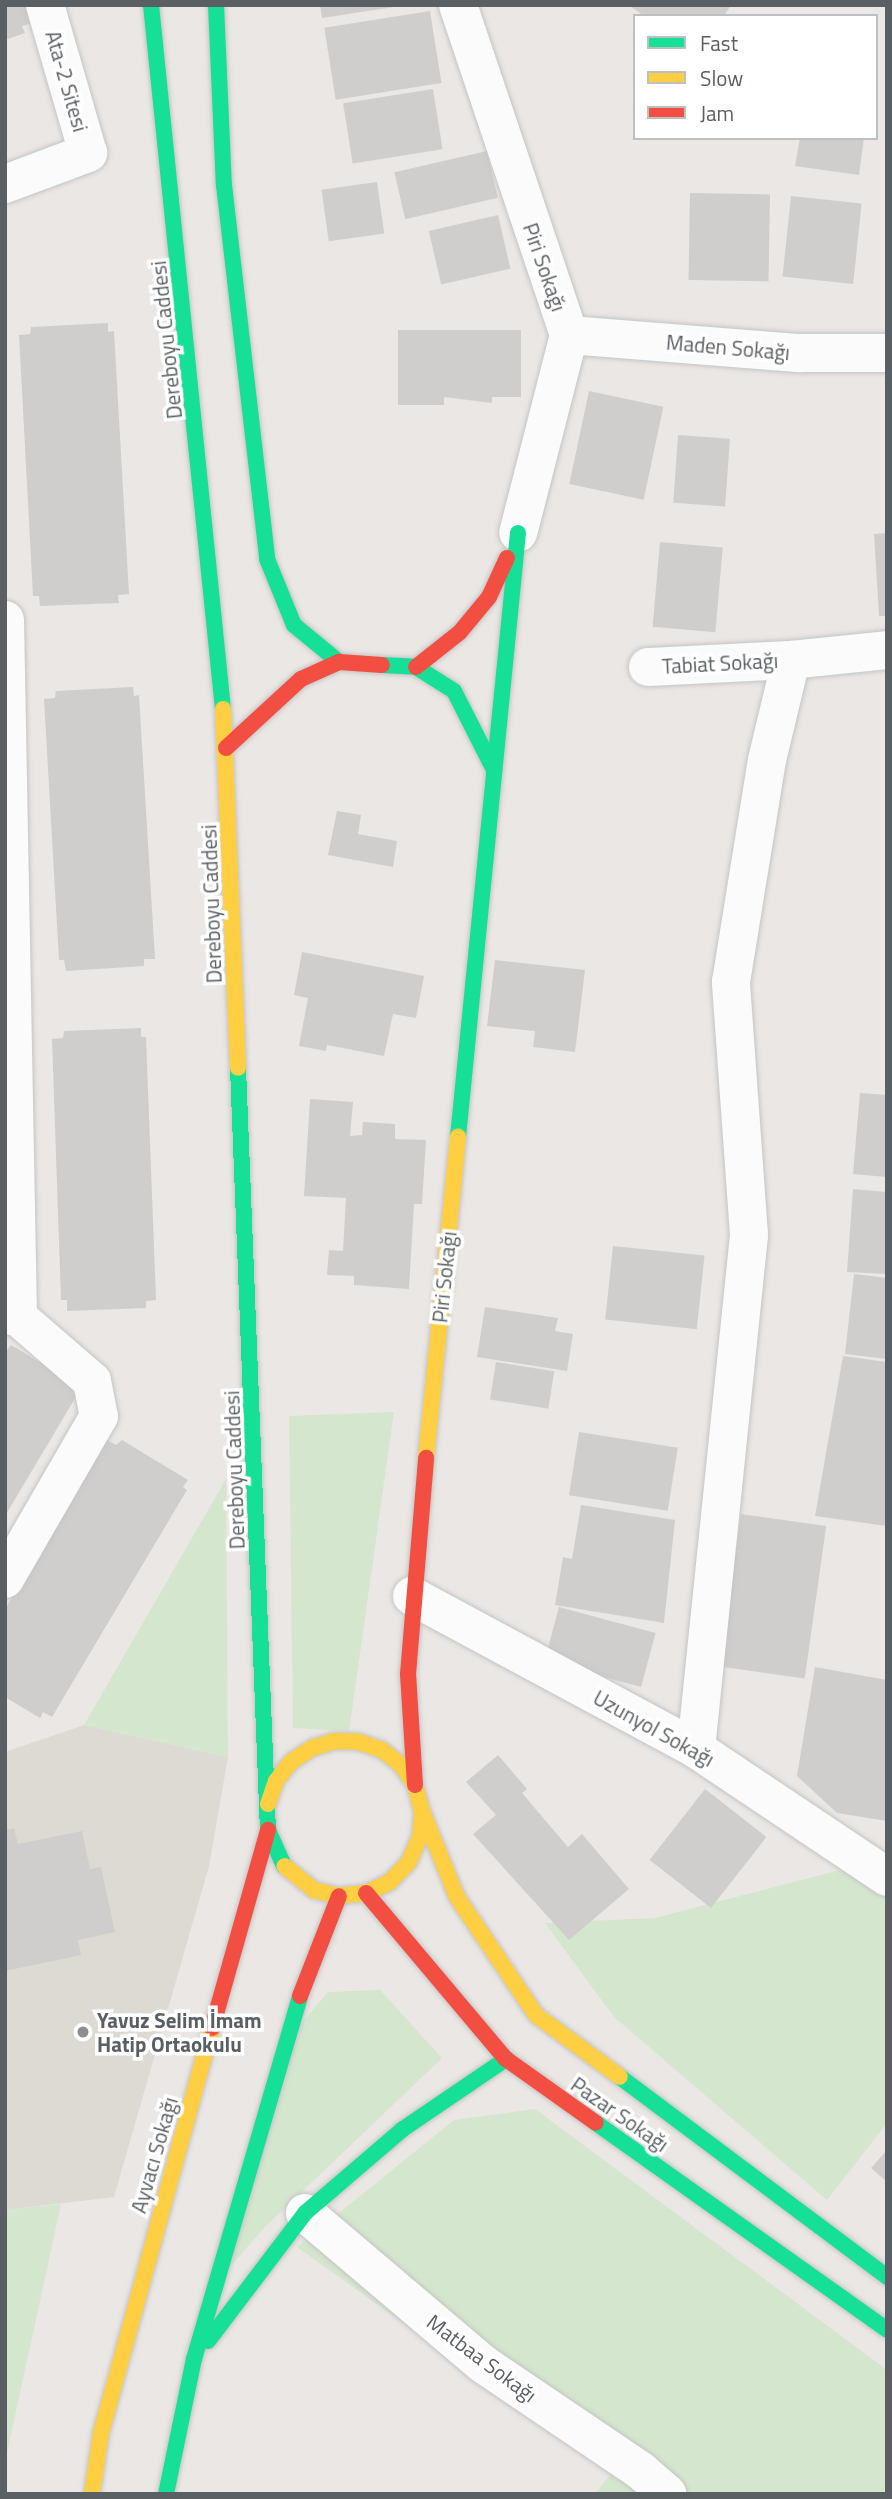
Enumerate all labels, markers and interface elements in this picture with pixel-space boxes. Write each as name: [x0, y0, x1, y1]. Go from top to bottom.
legend: [633, 14, 878, 140]
text: Fast: [700, 27, 738, 59]
street label: Ata-2 Sitesi: [41, 28, 93, 134]
text: Slow: [700, 62, 743, 94]
text: Jam: [700, 97, 734, 129]
street label: Piri Sokağı: [518, 219, 572, 315]
street label: Dereboyu Caddesi: [145, 260, 187, 420]
street label: Maden Sokağı: [665, 329, 791, 365]
street label: Tabiat Sokağı: [661, 647, 779, 679]
street label: Dereboyu Caddesi: [196, 824, 226, 984]
street label: Piri Sokağı: [427, 1230, 461, 1324]
street label: Dereboyu Caddesi: [219, 1390, 249, 1550]
street label: Uzunyol Sokağı: [589, 1684, 719, 1772]
place label: Yavuz Selim İmam Hatip Ortaokulu: [97, 2007, 262, 2057]
marker: Yavuz Selim İmam Hatip Ortaokulu: [75, 2024, 91, 2040]
street label: Pazar Sokağı: [566, 2071, 674, 2157]
street label: Ayvacı Sokağı: [125, 2094, 183, 2216]
street label: Matbaa Sokağı: [422, 2309, 542, 2407]

